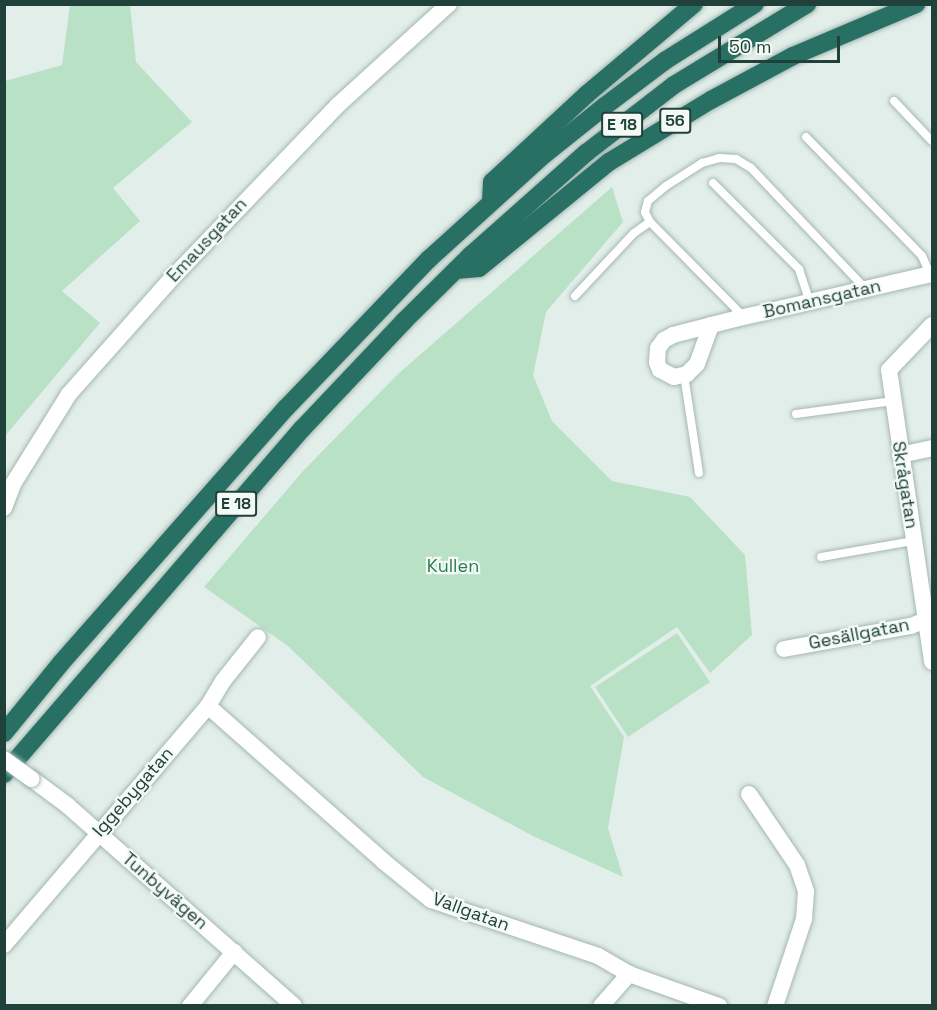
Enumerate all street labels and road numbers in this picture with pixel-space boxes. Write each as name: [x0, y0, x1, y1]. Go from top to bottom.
road number: 56: [658, 108, 692, 134]
road number: E 18: [601, 112, 643, 138]
street label: Emausgatan: [163, 193, 251, 287]
street label: Bomansgatan: [761, 275, 883, 323]
street label: Skrågatan: [887, 440, 923, 530]
road number: E 18: [215, 491, 257, 517]
street label: Gesällgatan: [807, 614, 911, 654]
street label: Iggebygatan: [88, 743, 178, 841]
street label: Tunbyvägen: [118, 848, 212, 934]
street label: Vallgatan: [429, 888, 513, 936]

